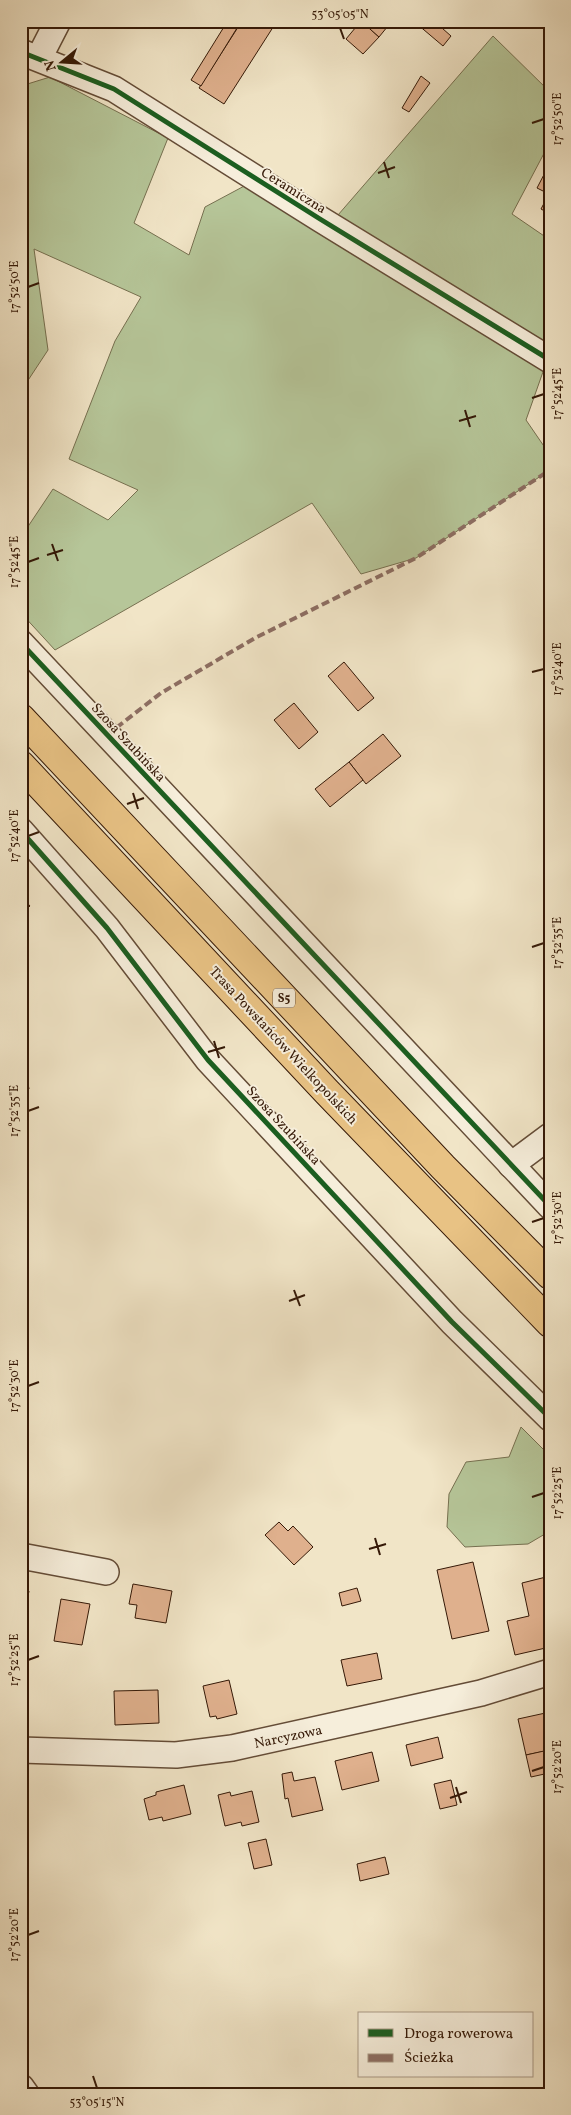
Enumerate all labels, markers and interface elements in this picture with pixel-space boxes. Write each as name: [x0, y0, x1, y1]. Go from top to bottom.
text: 53°05'05"N: [311, 7, 369, 23]
north arrow: [38, 38, 88, 88]
text: N: [40, 58, 62, 73]
text: 17°52'50"E: [550, 92, 566, 146]
street label: Ceramiczna: [257, 164, 330, 219]
text: 17°52'50"E: [7, 260, 23, 314]
text: 17°52'45"E: [550, 368, 566, 420]
text: 17°52'45"E: [7, 536, 23, 588]
text: 17°52'40"E: [550, 642, 566, 696]
street label: Szosa Szubińska: [86, 699, 169, 787]
text: 17°52'40"E: [7, 809, 23, 863]
text: 17°52'35"E: [550, 917, 566, 969]
street label: Trasa Powstańców Wielkopolskich: [204, 963, 361, 1129]
road number: S5: [273, 988, 295, 1008]
street label: Szosa Szubińska: [241, 1082, 324, 1170]
text: 17°52'35"E: [7, 1085, 23, 1137]
text: 17°52'30"E: [550, 1191, 566, 1245]
text: 17°52'30"E: [7, 1359, 23, 1413]
text: 17°52'25"E: [550, 1467, 566, 1519]
text: 17°52'25"E: [7, 1634, 23, 1686]
street label: Narcyzowa: [252, 1721, 324, 1754]
text: 17°52'20"E: [550, 1740, 566, 1794]
text: 17°52'20"E: [7, 1908, 23, 1962]
legend: [358, 2012, 534, 2078]
text: Droga rowerowa: [404, 2024, 513, 2045]
text: Ścieżka: [404, 2048, 454, 2069]
text: 53°05'15"N: [70, 2095, 125, 2111]

